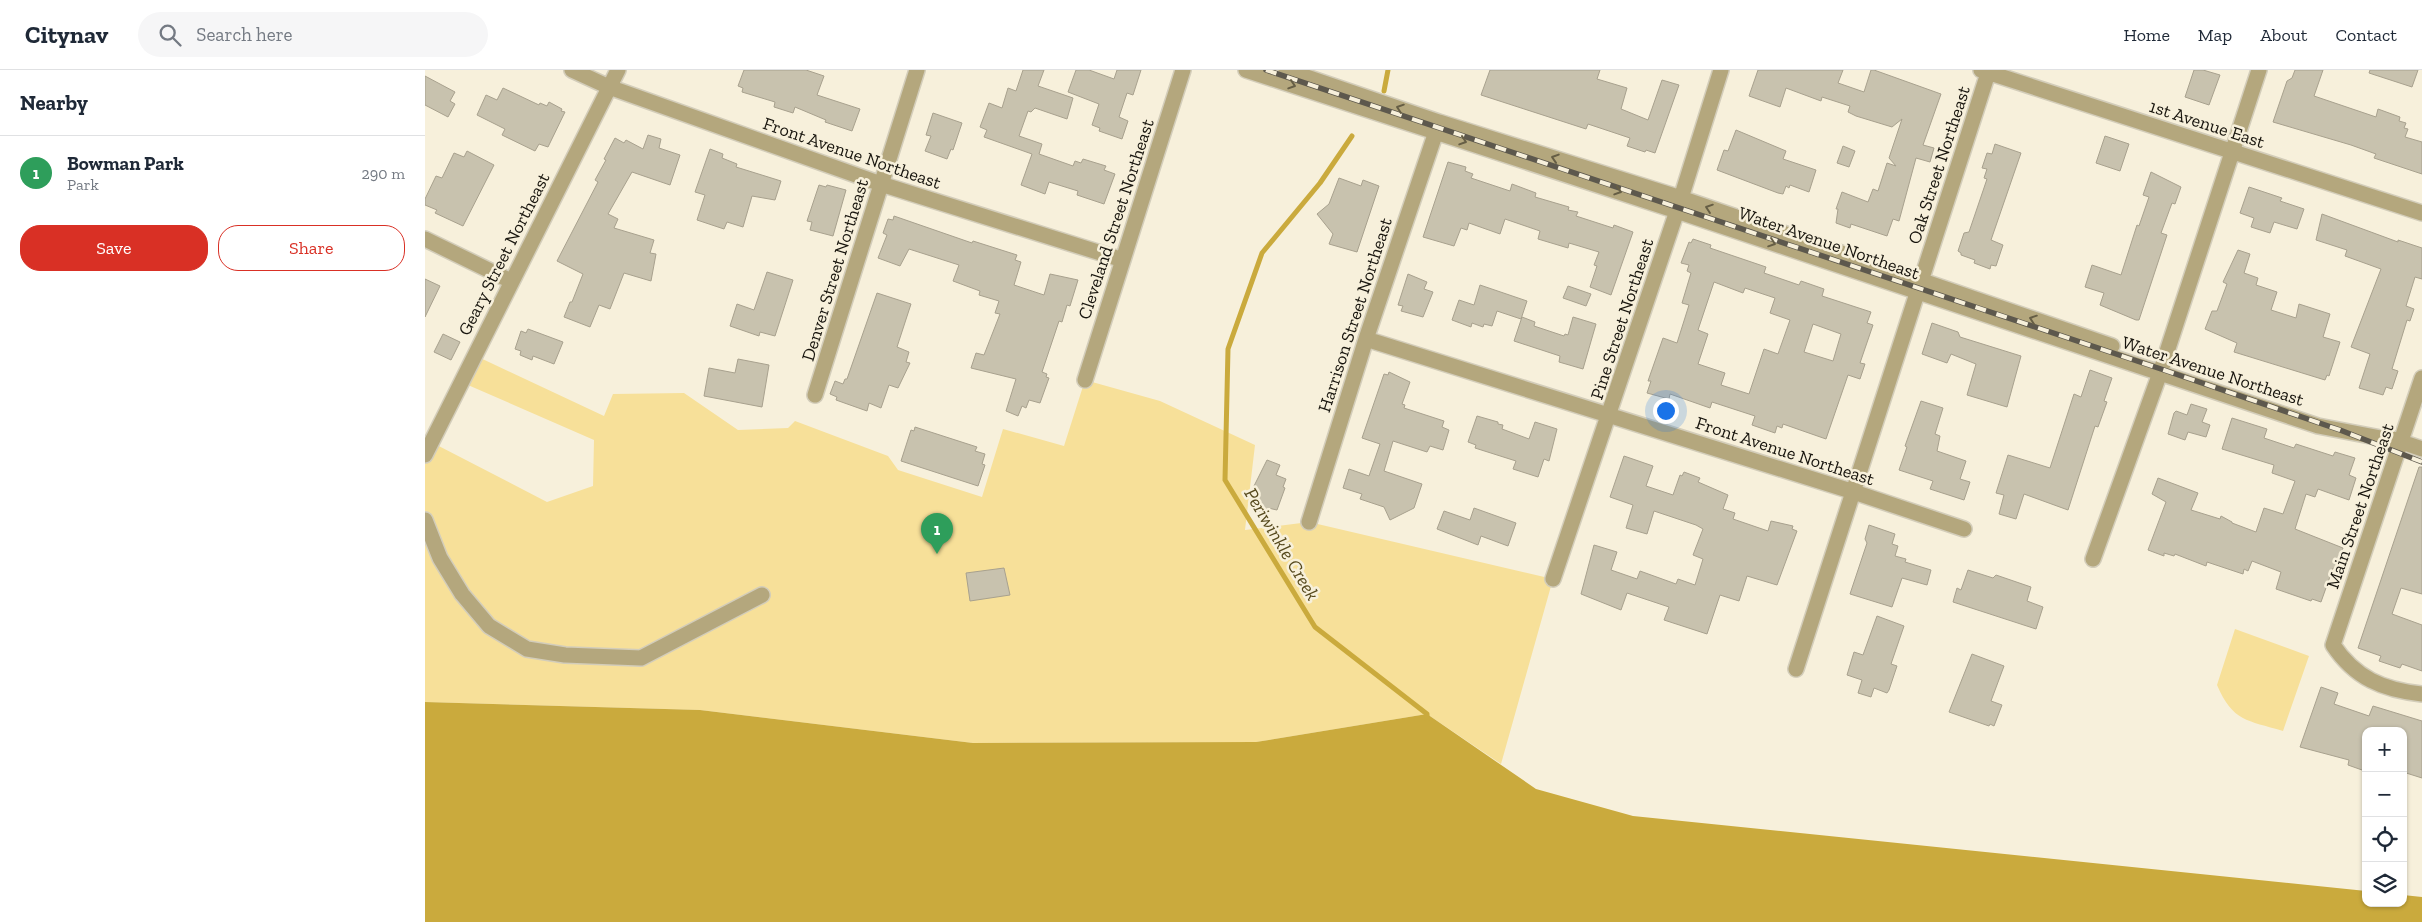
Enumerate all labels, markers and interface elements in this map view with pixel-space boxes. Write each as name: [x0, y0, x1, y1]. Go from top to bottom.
search box: [138, 12, 488, 57]
text: Citynav: [25, 20, 108, 49]
icon: search: [156, 21, 184, 49]
text: Search here: [196, 23, 293, 46]
text: Home: [2123, 24, 2170, 46]
text: Map: [2198, 24, 2232, 46]
text: About: [2260, 24, 2307, 46]
text: Contact: [2335, 24, 2397, 46]
one-way arrow: [1287, 79, 1296, 89]
street label: Oak Street Northeast: [1903, 83, 1975, 247]
text: Nearby: [20, 90, 88, 115]
street label: 1st Avenue East: [2147, 95, 2268, 153]
one-way arrow: [1396, 104, 1405, 114]
street label: Front Avenue Northeast: [760, 112, 944, 194]
street label: Cleveland Street Northeast: [1073, 116, 1159, 322]
one-way arrow: [1458, 135, 1467, 145]
text: Bowman Park: [67, 152, 184, 175]
one-way arrow: [1551, 154, 1559, 164]
text: 1: [33, 164, 39, 183]
text: 290 m: [362, 164, 405, 183]
street label: Geary Street Northeast: [453, 169, 555, 339]
text: Park: [67, 175, 99, 194]
street label: Denver Street Northeast: [797, 176, 873, 364]
one-way arrow: [1613, 186, 1621, 196]
street label: Water Avenue Northeast: [1736, 202, 1923, 284]
one-way arrow: [1706, 203, 1714, 213]
street label: Harrison Street Northeast: [1313, 215, 1397, 415]
button: Save: [20, 225, 208, 271]
button: Share: [218, 225, 405, 271]
street label: Pine Street Northeast: [1586, 235, 1659, 402]
one-way arrow: [1767, 237, 1775, 247]
one-way arrow: [2030, 315, 2038, 325]
street label: Water Avenue Northeast: [2119, 331, 2307, 411]
your location: [1653, 398, 1679, 424]
street label: Front Avenue Northeast: [1693, 412, 1877, 490]
street label: Main Street Northeast: [2321, 420, 2399, 592]
water label: Periwinkle Creek: [1239, 484, 1325, 604]
pin: 1: [921, 513, 953, 554]
map controls: [2362, 727, 2407, 907]
button: +: [2362, 727, 2407, 772]
button: −: [2362, 772, 2407, 817]
button: locate: [2362, 817, 2407, 862]
button: layers: [2362, 862, 2407, 907]

